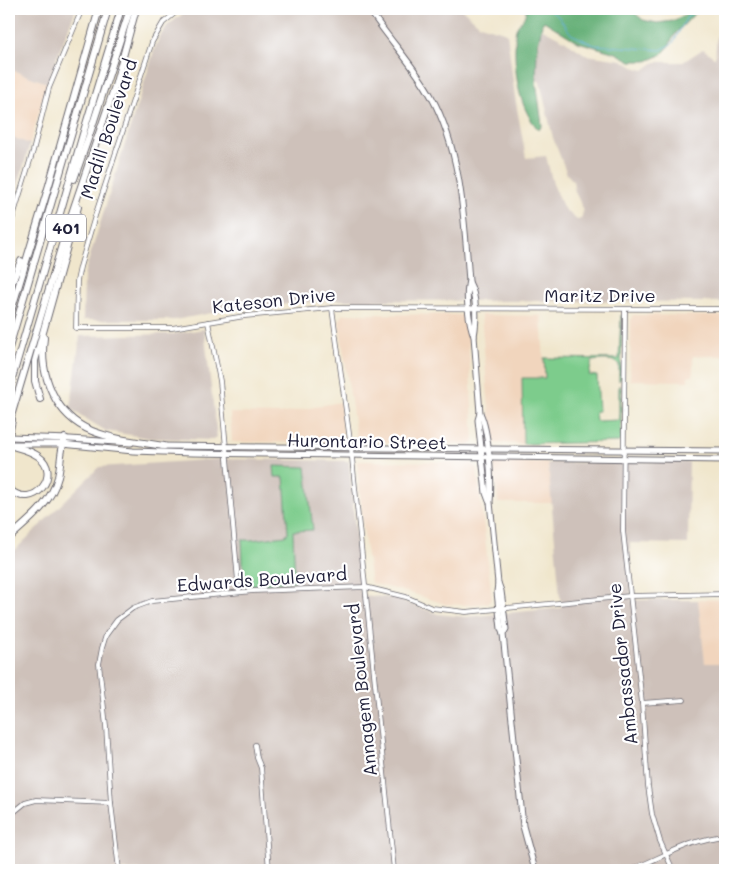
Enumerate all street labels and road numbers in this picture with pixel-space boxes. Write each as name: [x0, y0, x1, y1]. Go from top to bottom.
street label: Madill Boulevard: [74, 56, 142, 202]
road number: 401: [46, 214, 86, 242]
street label: Kateson Drive: [211, 282, 337, 318]
street label: Maritz Drive: [544, 283, 656, 307]
street label: Hurontario Street: [287, 428, 447, 454]
street label: Edwards Boulevard: [176, 561, 348, 597]
street label: Ambassador Drive: [602, 582, 642, 746]
street label: Annagem Boulevard: [340, 602, 382, 778]

